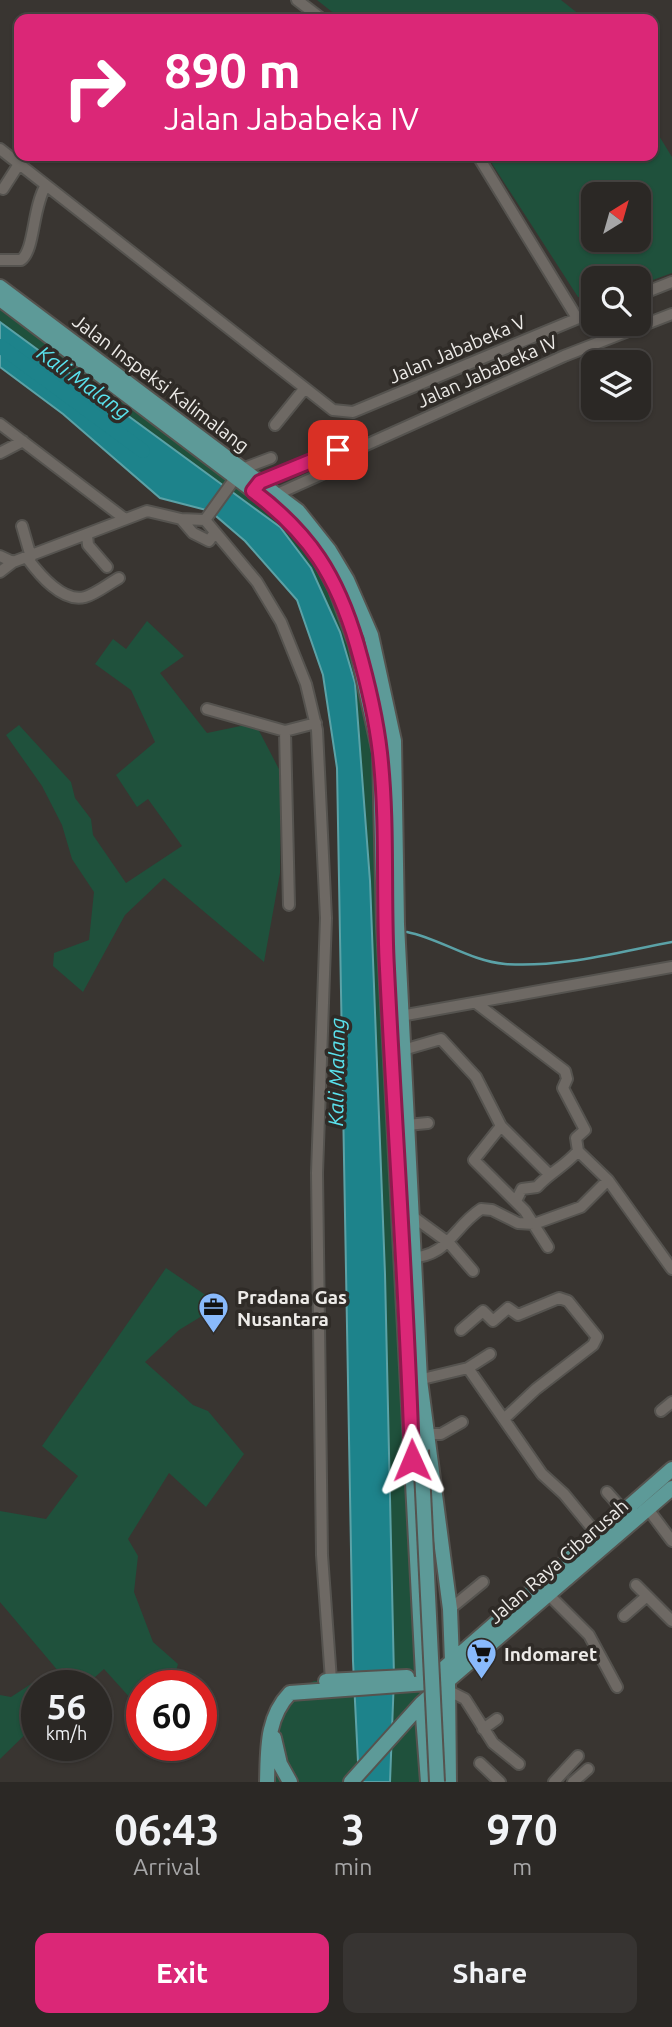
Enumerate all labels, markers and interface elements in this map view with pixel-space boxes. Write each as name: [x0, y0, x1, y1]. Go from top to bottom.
icon: right: [49, 42, 140, 133]
text: 890 m: [164, 42, 301, 97]
text: Jalan Jababeka IV: [164, 100, 419, 136]
north arrow: [581, 182, 651, 252]
map controls: [581, 182, 651, 420]
button: search: [581, 266, 651, 336]
street label: Jalan Inspeksi Kalimalang: [68, 309, 254, 457]
street label: Jalan Jababeka V: [385, 310, 529, 388]
street label: Jalan Jababeka IV: [413, 330, 561, 412]
water label: Kali Malang: [33, 340, 135, 424]
button: layers: [581, 350, 651, 420]
pin: [308, 420, 368, 480]
icon: arrive: [319, 431, 357, 469]
water label: Kali Malang: [323, 1017, 349, 1127]
place label: Pradana Gas Nusantara: [237, 1286, 347, 1330]
office icon: Pradana Gas Nusantara: [197, 1291, 231, 1335]
position arrow: [375, 1423, 449, 1497]
street label: Jalan Raya Cibarusah: [484, 1494, 632, 1628]
supermarket icon: Indomaret: [464, 1637, 498, 1681]
place label: Indomaret: [504, 1643, 597, 1665]
speed limit sign: 60: [126, 1670, 217, 1761]
text: 56: [47, 1686, 86, 1726]
text: km/h: [46, 1723, 87, 1743]
text: 06:43: [114, 1806, 219, 1853]
text: 3: [341, 1806, 365, 1853]
text: 970: [487, 1806, 558, 1853]
text: Arrival: [133, 1854, 200, 1879]
text: min: [334, 1854, 372, 1879]
text: m: [512, 1854, 532, 1879]
button: Exit: [35, 1933, 329, 2013]
button: Share: [343, 1933, 637, 2013]

